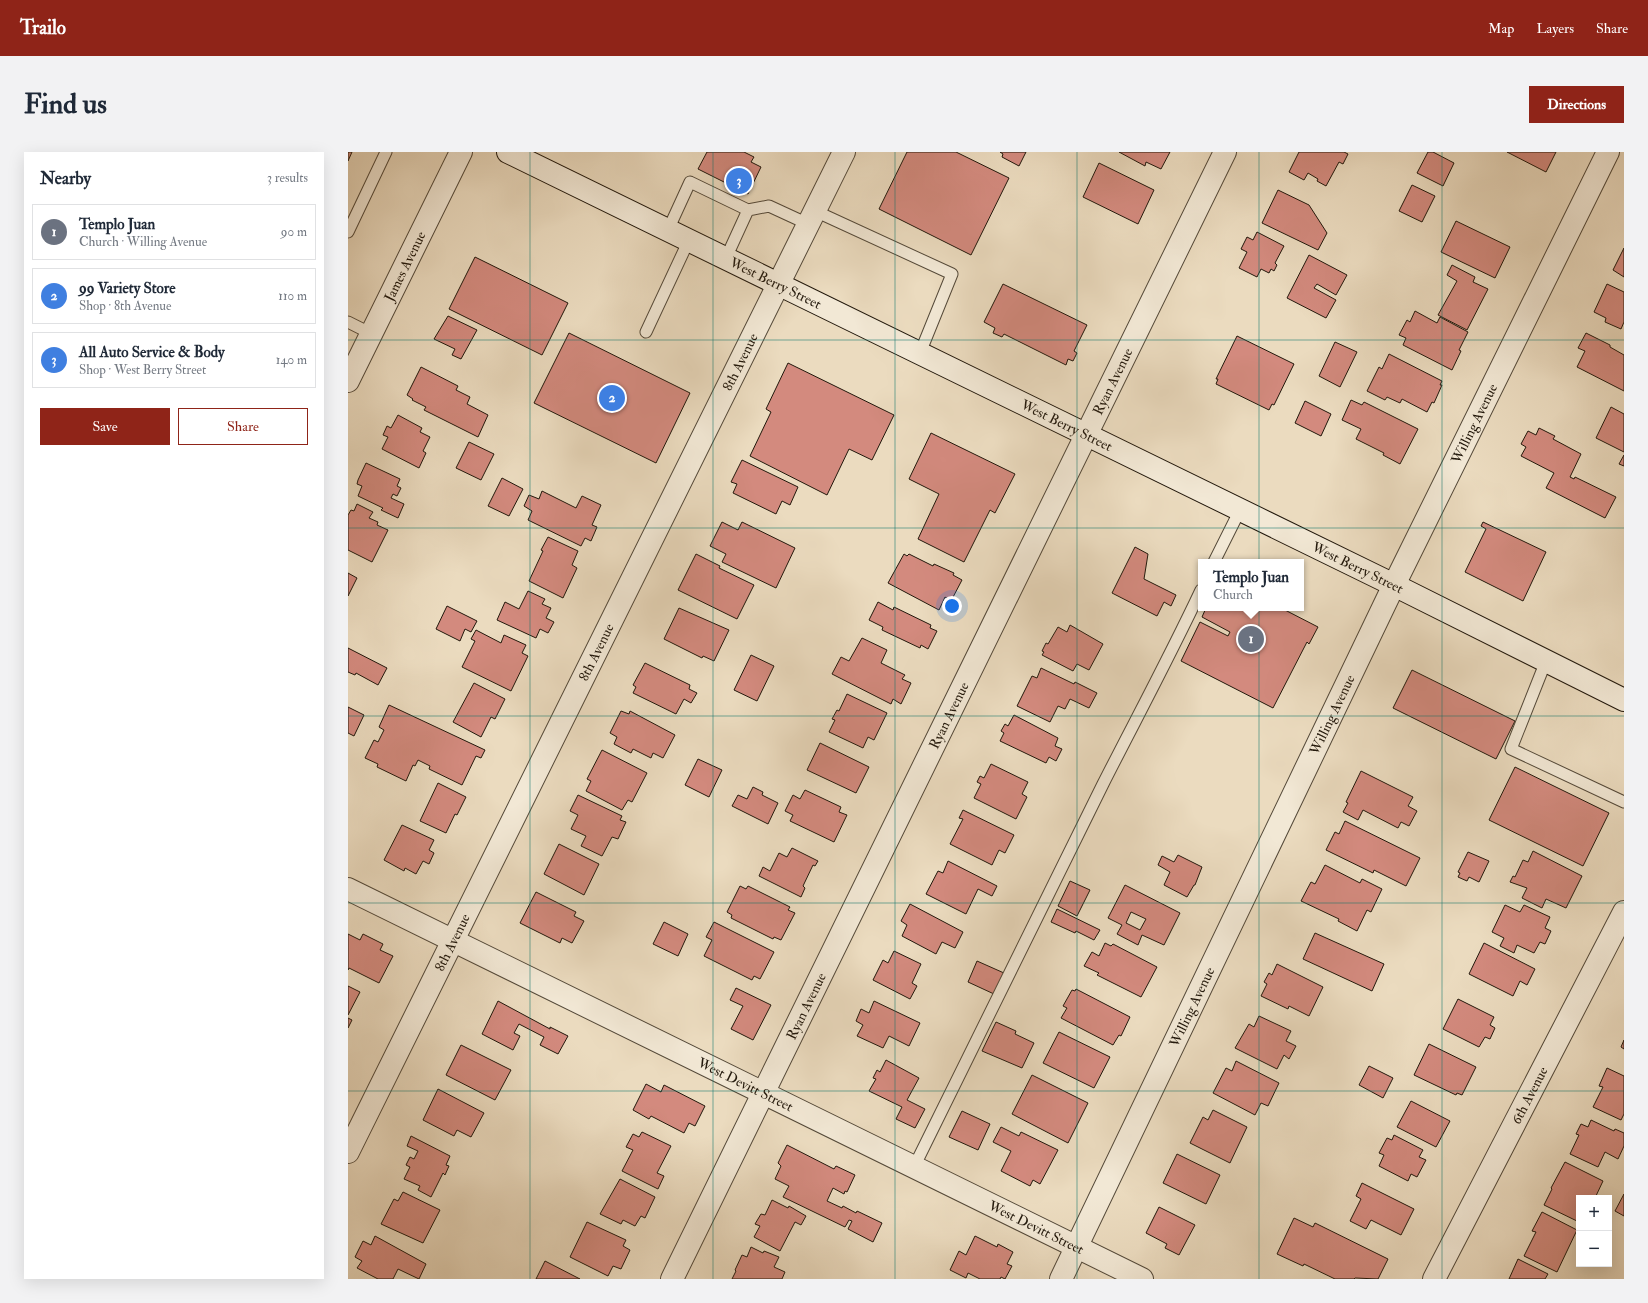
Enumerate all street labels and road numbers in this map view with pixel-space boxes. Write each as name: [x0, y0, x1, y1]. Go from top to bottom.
street label: James Avenue: [380, 228, 430, 305]
street label: West Berry Street: [726, 253, 824, 313]
street label: 8th Avenue: [719, 330, 762, 394]
street label: Ryan Avenue: [1089, 345, 1137, 418]
street label: Willing Avenue: [1447, 381, 1501, 467]
street label: West Berry Street: [1017, 396, 1115, 455]
street label: West Berry Street: [1308, 538, 1407, 598]
street label: 8th Avenue: [575, 621, 618, 684]
street label: Willing Avenue: [1305, 672, 1359, 758]
street label: Ryan Avenue: [926, 679, 973, 752]
street label: 8th Avenue: [431, 911, 474, 974]
street label: Willing Avenue: [1165, 964, 1219, 1051]
street label: Ryan Avenue: [783, 970, 830, 1043]
street label: West Devitt Street: [694, 1054, 796, 1115]
street label: 6th Avenue: [1508, 1064, 1552, 1127]
street label: West Devitt Street: [985, 1197, 1087, 1258]

